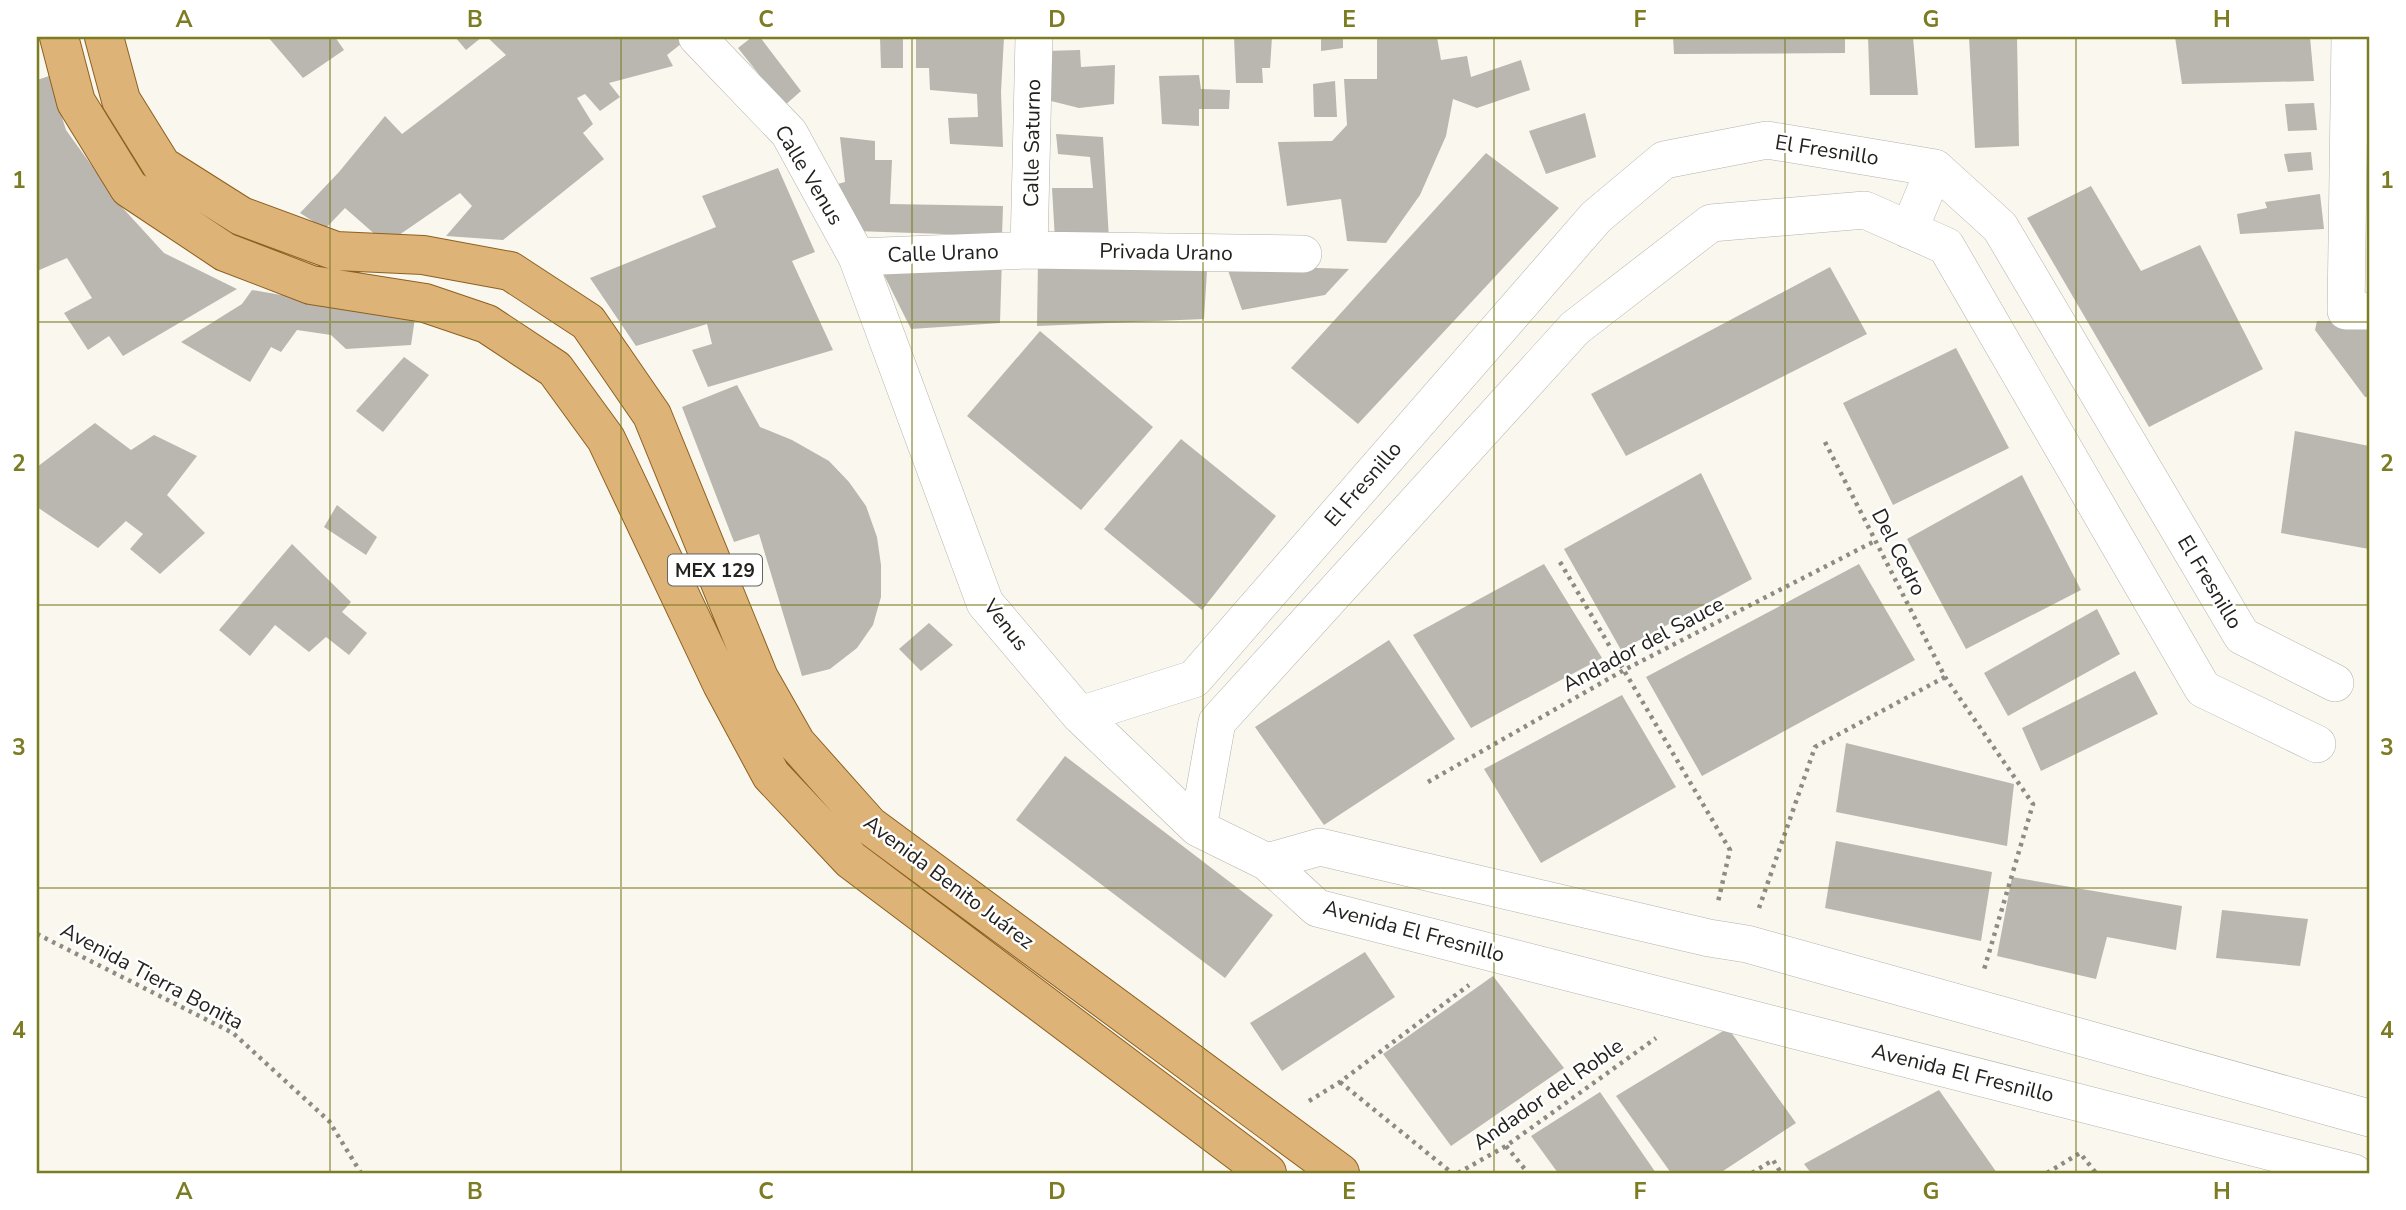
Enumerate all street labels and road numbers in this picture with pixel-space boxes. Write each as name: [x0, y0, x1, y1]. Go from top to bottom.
street label: Calle Saturno: [1017, 79, 1047, 207]
street label: Calle Venus: [768, 120, 850, 230]
street label: El Fresnillo: [1773, 128, 1881, 172]
street label: Calle Urano: [887, 237, 999, 269]
street label: Privada Urano: [1099, 237, 1233, 267]
street label: El Fresnillo: [1318, 435, 1408, 533]
street label: Del Cedro: [1865, 504, 1933, 600]
street label: El Fresnillo: [2171, 530, 2249, 634]
road number: MEX 129: [668, 554, 762, 586]
street label: Andador del Sauce: [1557, 590, 1729, 698]
street label: Venus: [976, 593, 1035, 657]
street label: Avenida Benito Juárez: [858, 809, 1040, 956]
street label: Avenida El Fresnillo: [1320, 893, 1508, 969]
street label: Avenida Tierra Bonita: [56, 916, 248, 1036]
street label: Andador del Roble: [1467, 1032, 1629, 1156]
street label: Avenida El Fresnillo: [1869, 1037, 2057, 1109]

